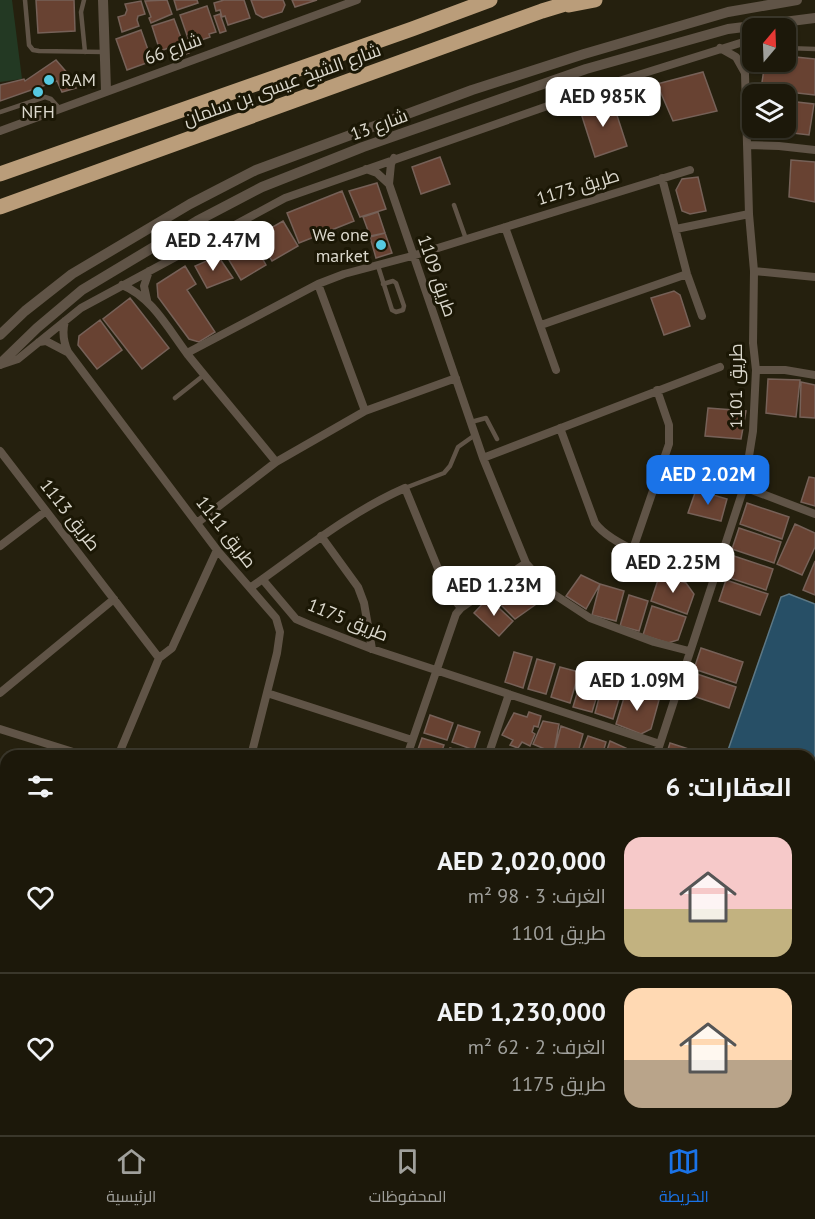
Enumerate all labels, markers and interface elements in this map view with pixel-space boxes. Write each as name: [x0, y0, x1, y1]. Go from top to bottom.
north arrow: [742, 18, 796, 72]
map controls: [742, 18, 796, 138]
street label: شارع 66: [141, 28, 205, 70]
street label: شارع الشيخ عيسى بن سلمان: [180, 38, 384, 132]
place label: RAM: [61, 68, 96, 91]
marker: RAM: [42, 73, 56, 87]
pin: AED 985K: [541, 77, 665, 128]
text: AED 985K: [560, 83, 646, 109]
button: layers: [742, 84, 796, 138]
marker: NFH: [31, 85, 45, 99]
place label: NFH: [21, 100, 55, 123]
street label: شارع 13: [347, 104, 411, 146]
street label: طريق 1173: [534, 163, 622, 211]
pin: AED 2.47M: [144, 221, 282, 272]
place label: We one market: [312, 223, 369, 267]
text: AED 2.47M: [165, 227, 261, 253]
street label: طريق 1109: [412, 232, 462, 320]
marker: We one market: [374, 238, 388, 252]
street label: طريق 1101: [724, 343, 748, 429]
pin: AED 2.02M: [639, 455, 777, 506]
text: AED 2.02M: [660, 461, 756, 487]
street label: طريق 1113: [34, 474, 106, 556]
street label: طريق 1111: [190, 491, 262, 573]
pin: AED 2.25M: [604, 543, 742, 594]
text: AED 2.25M: [625, 549, 721, 575]
pin: AED 1.23M: [425, 566, 563, 617]
text: AED 1.23M: [446, 572, 542, 598]
street label: طريق 1175: [304, 593, 392, 647]
pin: AED 1.09M: [568, 661, 706, 712]
text: AED 1.09M: [589, 667, 685, 693]
icon: filters: [24, 770, 57, 803]
text: العقارات: 6: [666, 770, 792, 803]
text: AED 2,020,000: [437, 844, 606, 877]
icon: home: [672, 861, 744, 933]
icon: heart: [24, 881, 57, 914]
text: الغرف: 3 · 98 m²: [468, 883, 606, 909]
text: طريق 1101: [511, 920, 606, 946]
text: AED 1,230,000: [437, 995, 606, 1028]
icon: home: [672, 1012, 744, 1084]
icon: heart: [24, 1032, 57, 1065]
text: الغرف: 2 · 62 m²: [468, 1034, 606, 1060]
text: طريق 1175: [511, 1071, 606, 1097]
tab: الرئيسية: [106, 1145, 156, 1211]
tab: المحفوظات: [369, 1145, 447, 1211]
tab: الخريطة: [659, 1145, 709, 1211]

